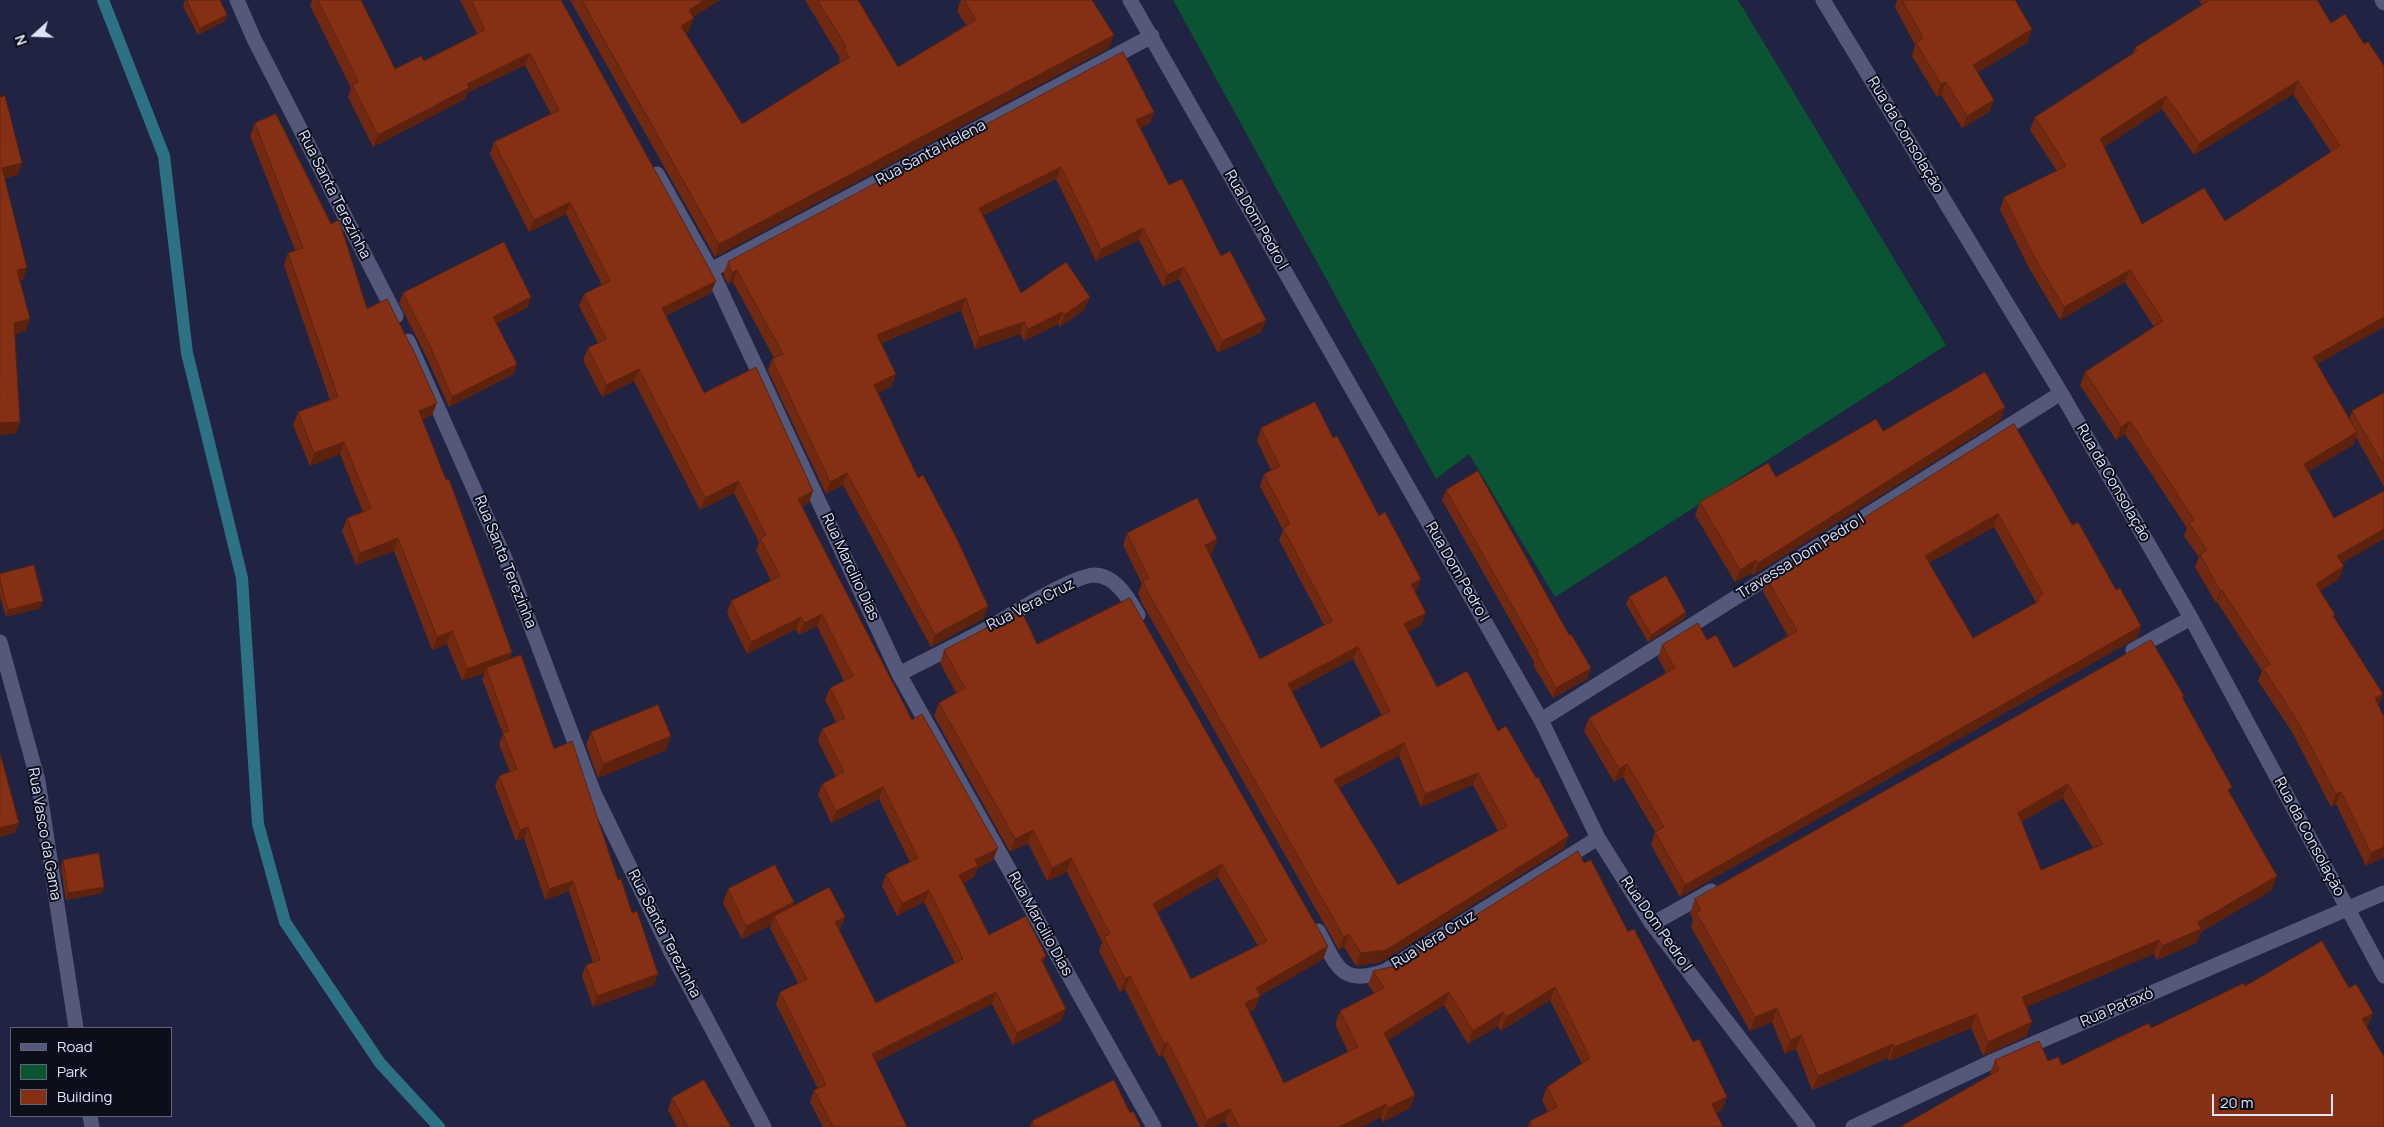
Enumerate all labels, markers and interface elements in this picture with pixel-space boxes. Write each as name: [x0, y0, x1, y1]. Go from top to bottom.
north arrow: [10, 10, 60, 60]
text: N: [10, 32, 31, 48]
street label: Rua da Consolação: [1863, 74, 1947, 196]
street label: Rua Santa Helena: [873, 116, 989, 190]
street label: Rua Santa Terezinha: [294, 128, 374, 262]
street label: Rua Dom Pedro I: [1220, 167, 1292, 273]
street label: Rua da Consolação: [2072, 421, 2154, 545]
street label: Rua Santa Terezinha: [470, 493, 540, 631]
street label: Rua Marcilio Dias: [817, 511, 883, 623]
street label: Travessa Dom Pedro I: [1734, 511, 1868, 603]
street label: Rua Dom Pedro I: [1421, 519, 1493, 625]
street label: Rua Vera Cruz: [984, 575, 1078, 635]
street label: Rua Vasco da Gama: [23, 766, 65, 902]
street label: Rua da Consolação: [2270, 774, 2348, 900]
street label: Rua Santa Terezinha: [624, 867, 704, 1001]
street label: Rua Marcilio Dias: [1004, 869, 1076, 979]
street label: Rua Dom Pedro I: [1617, 873, 1695, 975]
street label: Rua Vera Cruz: [1389, 907, 1479, 973]
street label: Rua Pataxó: [2078, 985, 2156, 1031]
legend: [10, 1027, 172, 1117]
text: Road: [57, 1036, 93, 1057]
text: Park: [57, 1061, 87, 1082]
scale bar: [2214, 1084, 2335, 1116]
text: Building: [57, 1086, 112, 1107]
text: 20 m: [2220, 1092, 2253, 1113]

